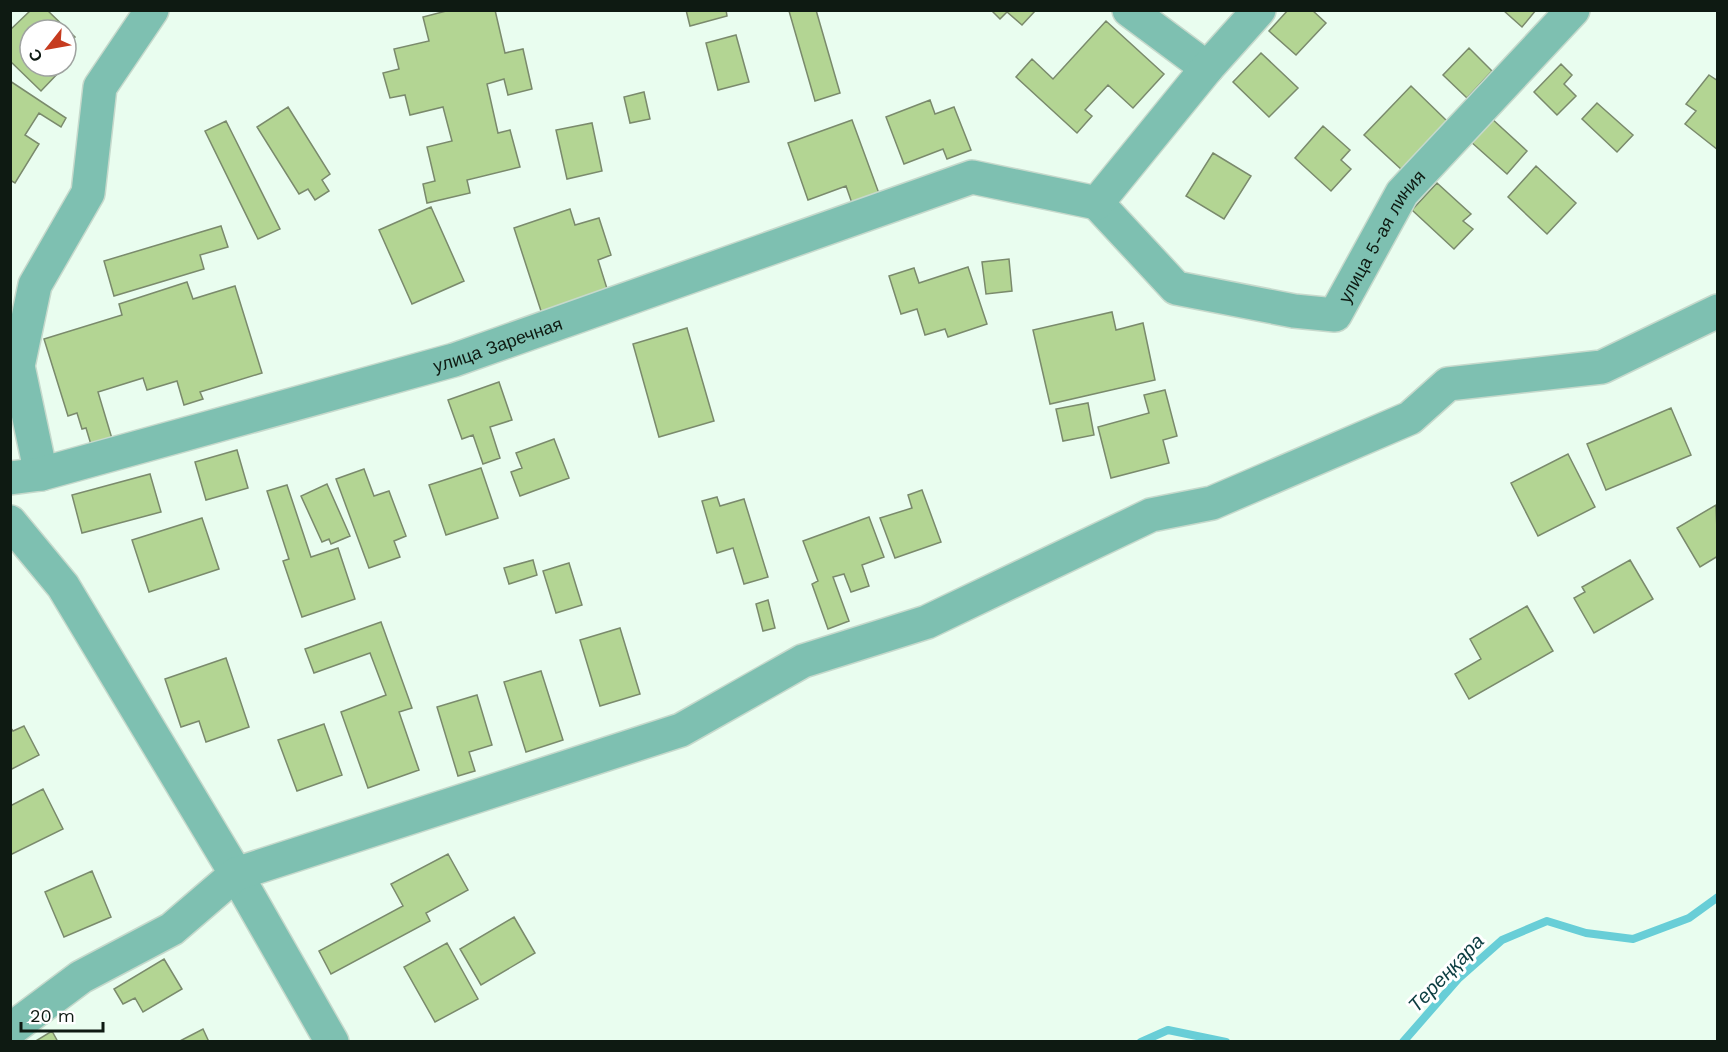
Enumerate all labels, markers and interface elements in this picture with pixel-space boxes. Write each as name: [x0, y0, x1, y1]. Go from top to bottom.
north arrow: [18, 18, 78, 78]
text: С: [24, 45, 47, 65]
street label: улица 5-ая линия: [1333, 165, 1429, 306]
street label: улица Заречная: [431, 312, 565, 376]
water label: Тереңқара: [1403, 929, 1489, 1017]
scale bar: [21, 995, 104, 1033]
text: 20 m: [30, 1005, 75, 1026]

